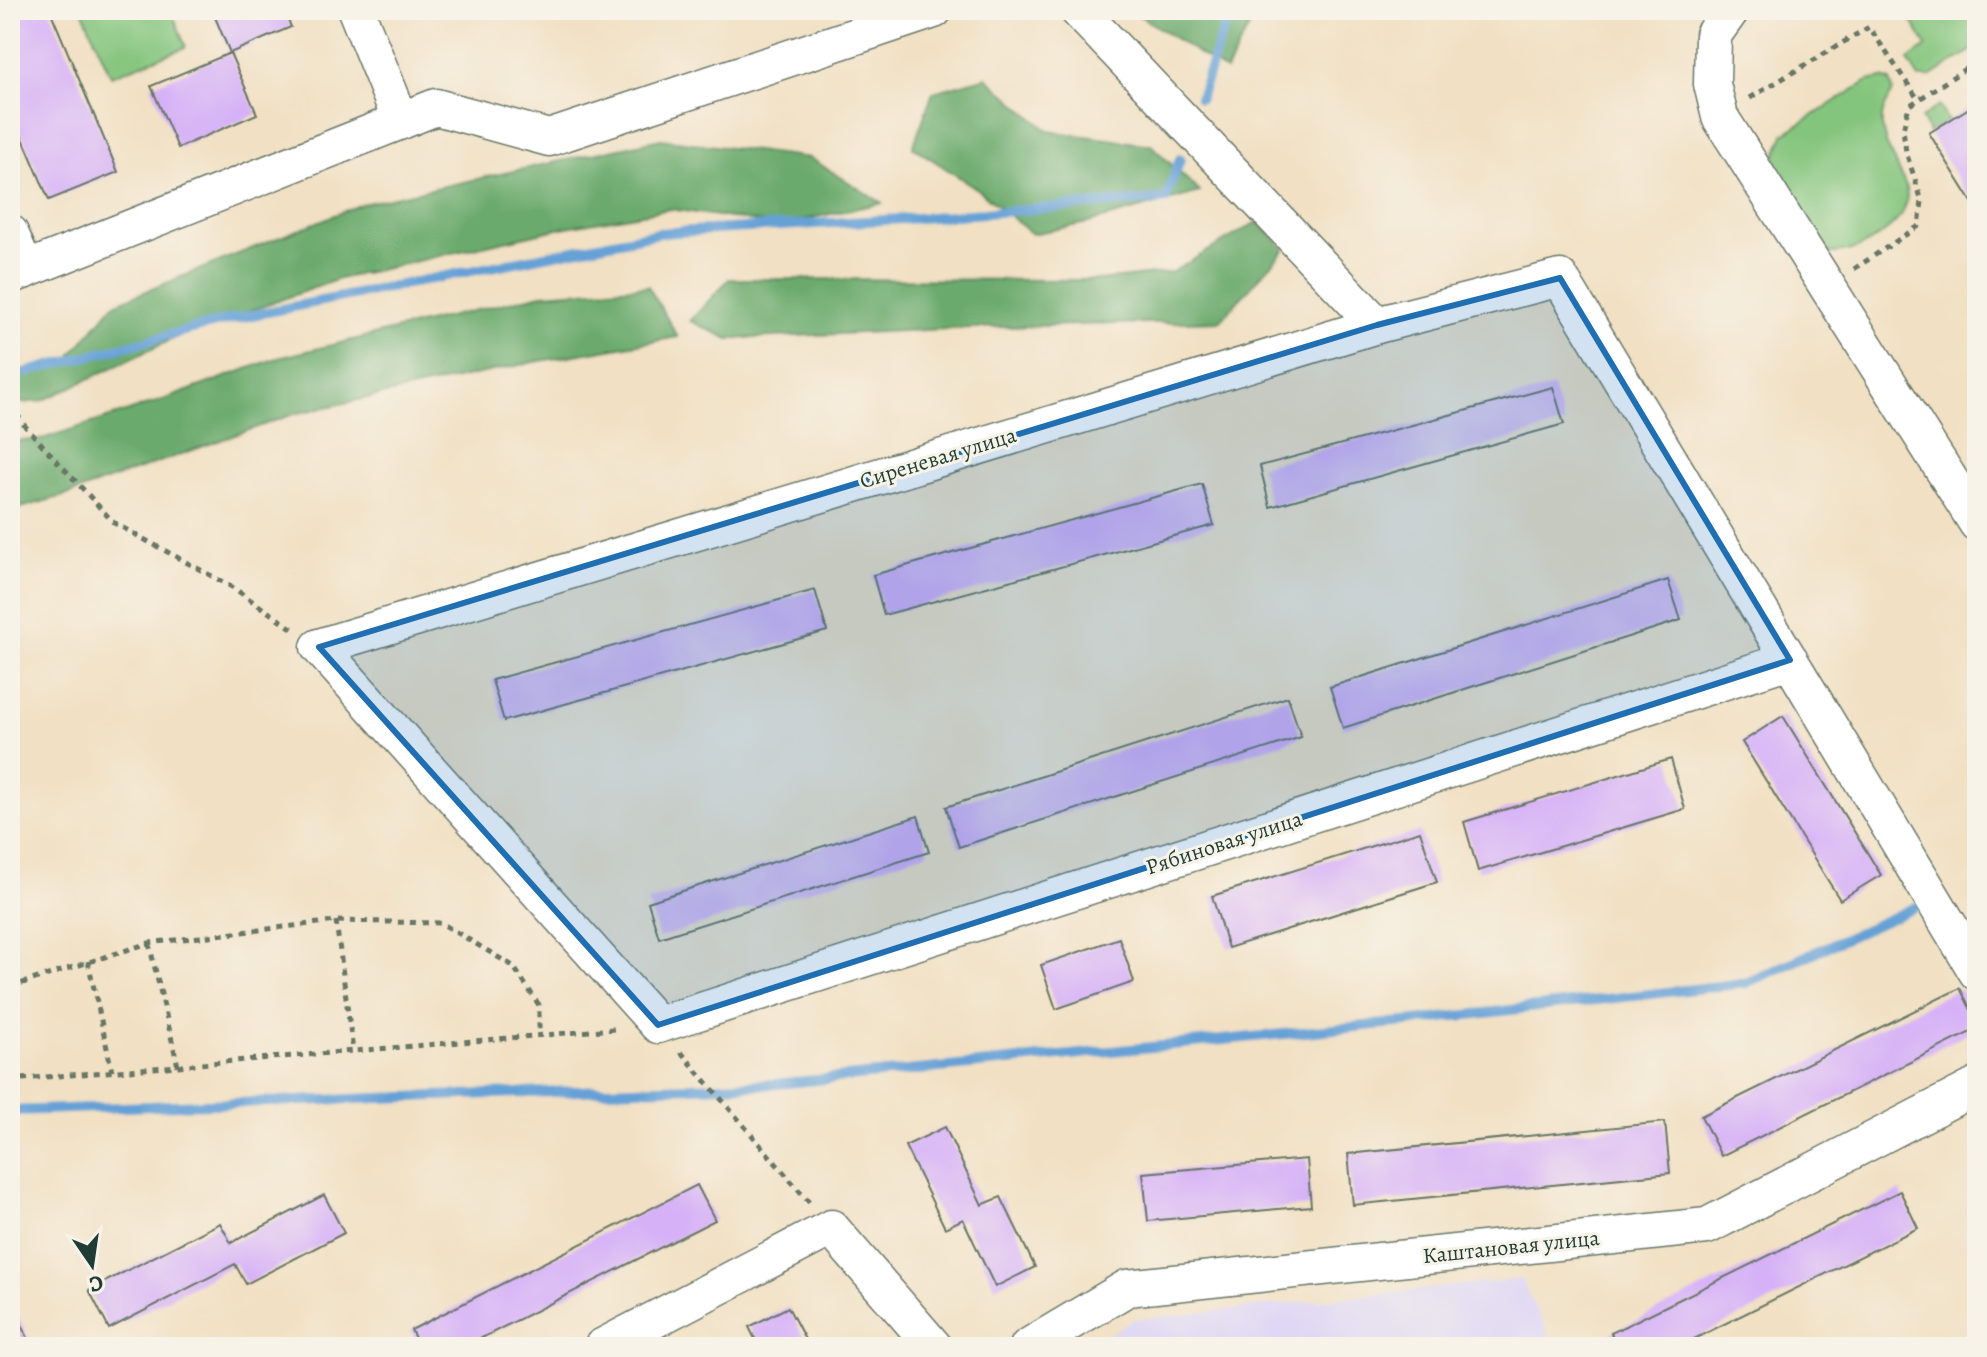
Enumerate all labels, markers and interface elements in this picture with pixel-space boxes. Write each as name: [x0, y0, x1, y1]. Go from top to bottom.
street label: Сиреневая улица: [856, 420, 1021, 496]
street label: Рябиновая улица: [1142, 803, 1307, 882]
street label: Каштановая улица: [1421, 1223, 1602, 1271]
north arrow: [52, 1225, 132, 1305]
text: С: [86, 1267, 106, 1300]

